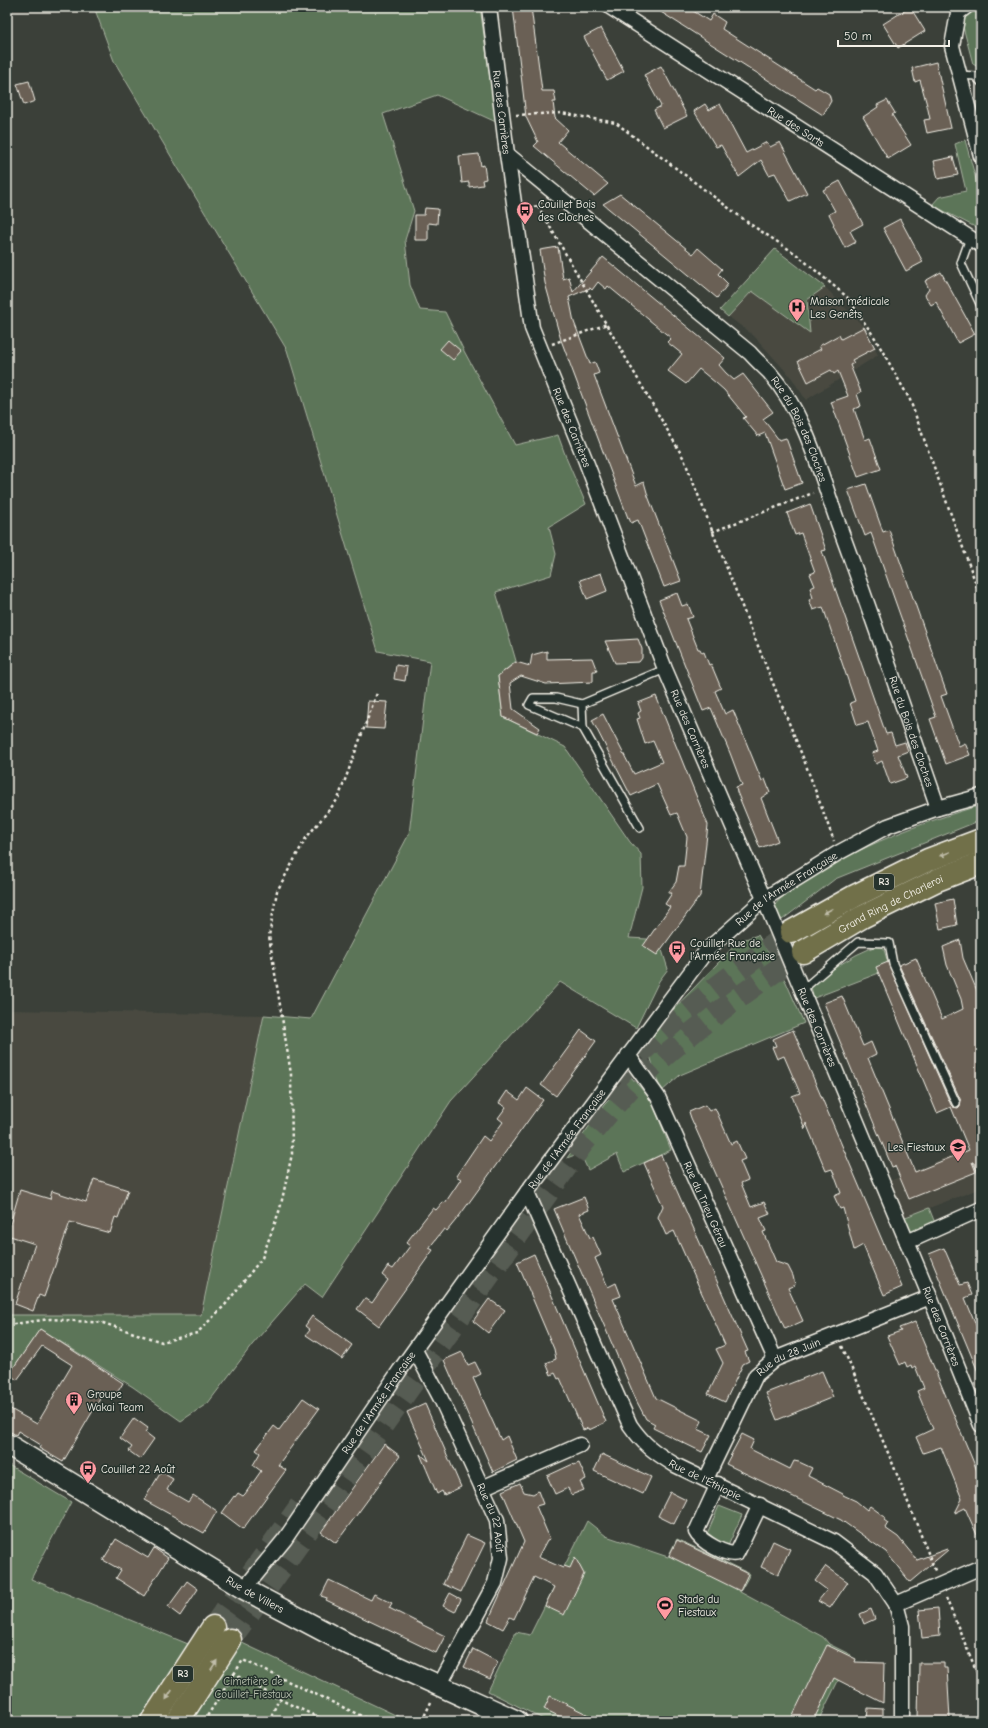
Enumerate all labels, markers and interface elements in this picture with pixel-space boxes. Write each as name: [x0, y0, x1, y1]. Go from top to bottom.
scale bar: [838, 22, 949, 48]
text: 50 m: [844, 29, 872, 43]
street label: Rue des Carrières: [490, 69, 514, 155]
street label: Rue des Sarts: [765, 103, 827, 150]
place label: Couillet Bois des Cloches: [538, 198, 596, 224]
bus stop icon: Couillet Bois des Cloches: [515, 200, 535, 225]
place label: Maison médicale Les Genêts: [810, 295, 890, 321]
hospital icon: Maison médicale Les Genêts: [787, 297, 807, 322]
street label: Rue du Bois des Cloches: [768, 373, 830, 484]
street label: Rue des Carrières: [550, 386, 594, 469]
street label: Rue du Bois des Cloches: [887, 674, 937, 789]
street label: Rue des Carrières: [668, 687, 714, 771]
street label: Rue de l'Armée Française: [732, 848, 840, 928]
one-way arrow: [938, 851, 950, 857]
street label: Grand Ring de Charleroi: [836, 872, 945, 936]
road number: R3: [874, 874, 894, 890]
one-way arrow: [822, 908, 834, 915]
place label: Couillet Rue de l'Armée Française: [690, 937, 775, 963]
bus stop icon: Couillet Rue de l'Armée Française: [667, 939, 687, 964]
street label: Rue des Carrières: [795, 985, 840, 1069]
street label: Rue de l'Armée Française: [525, 1086, 608, 1191]
school or university icon: Les Fiestaux: [948, 1137, 968, 1162]
place label: Les Fiestaux: [888, 1141, 946, 1154]
street label: Rue du Trieu Gérau: [681, 1159, 731, 1249]
street label: Rue des Carrières: [920, 1285, 963, 1368]
street label: Rue du 28 Juin: [753, 1335, 822, 1379]
street label: Rue de l'Armée Française: [338, 1348, 418, 1456]
place label: Groupe Wakai Team: [87, 1388, 144, 1414]
building icon: Groupe Wakai Team: [64, 1390, 84, 1415]
street label: Rue de l'Éthiopie: [666, 1456, 744, 1503]
bus stop icon: Couillet 22 Août: [78, 1459, 98, 1484]
place label: Couillet 22 Août: [101, 1463, 176, 1476]
street label: Rue du 22 Août: [474, 1481, 507, 1554]
street label: Rue de Villers: [224, 1573, 287, 1616]
place label: Stade du Fiestaux: [678, 1593, 719, 1619]
sports icon: Stade du Fiestaux: [655, 1595, 675, 1620]
one-way arrow: [210, 1660, 218, 1670]
road number: R3: [173, 1666, 193, 1682]
park label: Cimetière de Couillet-Fiestaux: [215, 1675, 292, 1701]
one-way arrow: [165, 1690, 173, 1700]

